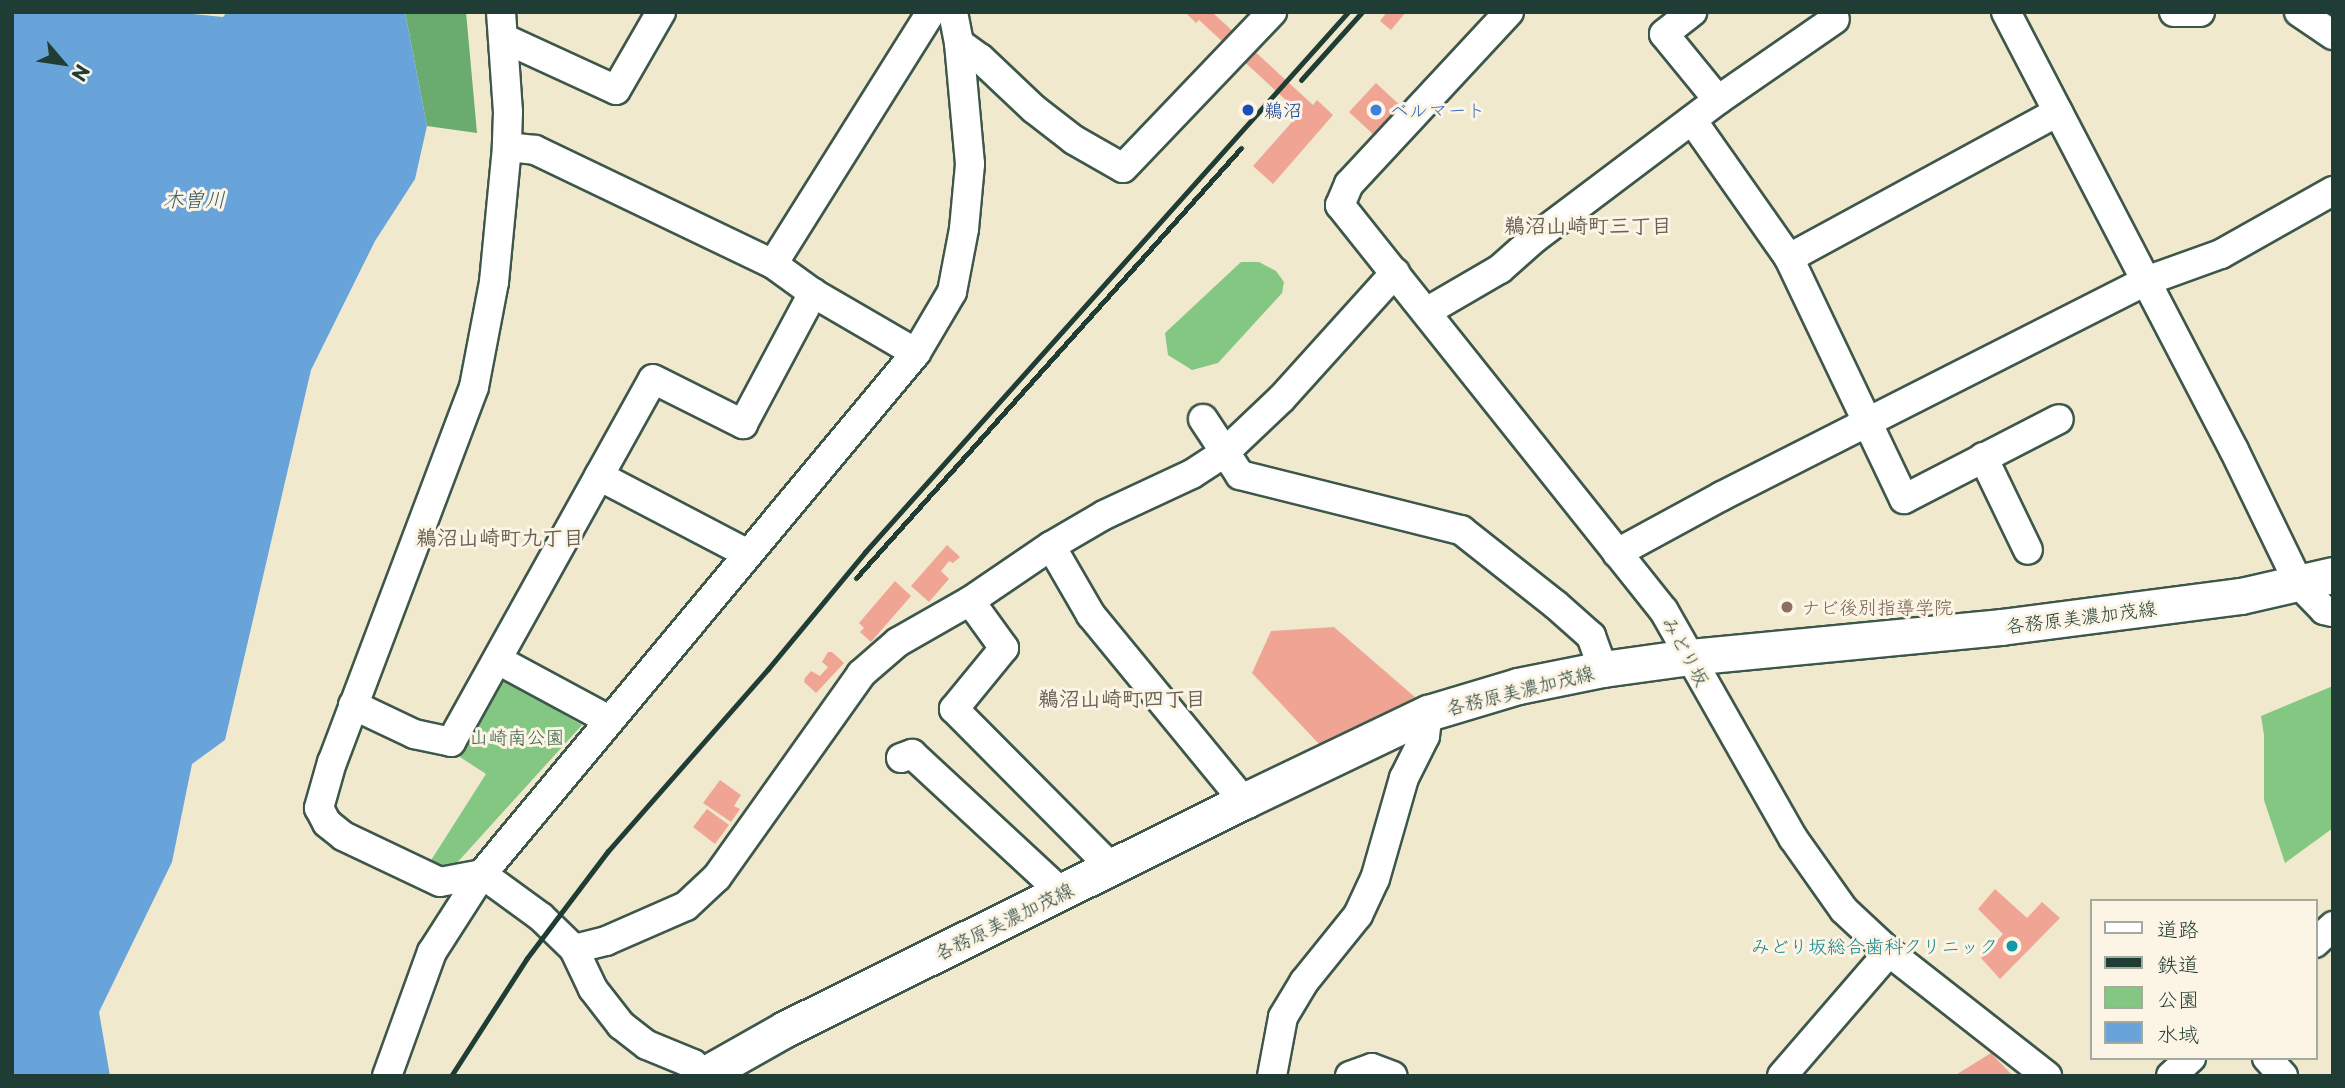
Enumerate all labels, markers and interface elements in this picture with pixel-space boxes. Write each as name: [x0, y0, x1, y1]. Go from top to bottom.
north arrow: [28, 28, 98, 98]
text: N: [65, 60, 97, 87]
place label: 鵜沼: [1264, 99, 1302, 121]
place label: ベルマート: [1390, 99, 1485, 121]
marker: 鵜沼: [1238, 100, 1258, 120]
marker: ベルマート: [1368, 102, 1384, 118]
water label: 木曽川: [163, 185, 225, 211]
district label: 鵜沼山崎町三丁目: [1504, 211, 1672, 237]
district label: 鵜沼山崎町九丁目: [416, 523, 584, 549]
place label: ナビ後別指導学院: [1801, 596, 1953, 618]
street label: 各務原美濃加茂線: [2004, 596, 2158, 638]
marker: ナビ後別指導学院: [1779, 599, 1795, 615]
street label: みどり坂: [1658, 612, 1714, 690]
street label: 各務原美濃加茂線: [1443, 661, 1597, 719]
district label: 鵜沼山崎町四丁目: [1038, 684, 1206, 710]
park label: 山崎南公園: [470, 726, 564, 748]
street label: 各務原美濃加茂線: [931, 877, 1077, 965]
legend: [2090, 899, 2317, 1060]
text: 道路: [2157, 912, 2199, 944]
place label: みどり坂総合歯科クリニック: [1751, 935, 1998, 957]
marker: みどり坂総合歯科クリニック: [2004, 938, 2020, 954]
text: 鉄道: [2157, 947, 2199, 979]
text: 公園: [2157, 982, 2199, 1014]
text: 水域: [2157, 1017, 2199, 1049]

